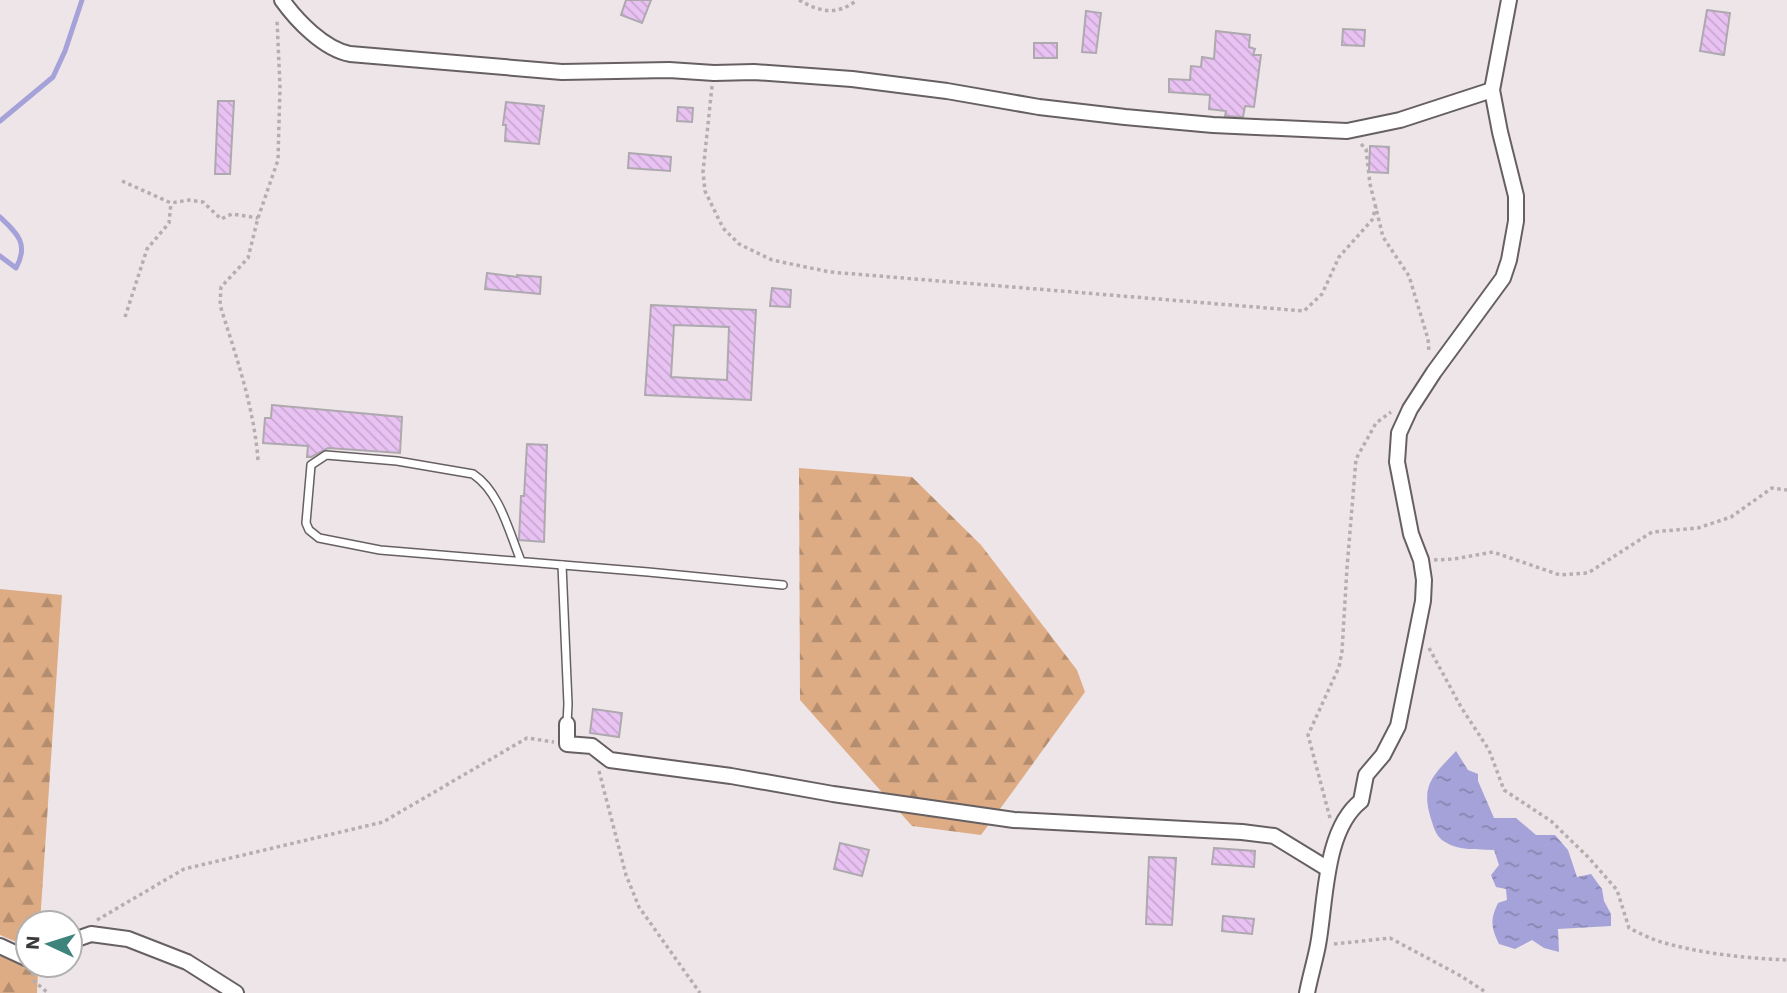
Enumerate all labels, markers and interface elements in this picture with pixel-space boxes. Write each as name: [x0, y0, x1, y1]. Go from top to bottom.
north arrow: [14, 909, 84, 979]
text: N: [21, 935, 45, 951]

